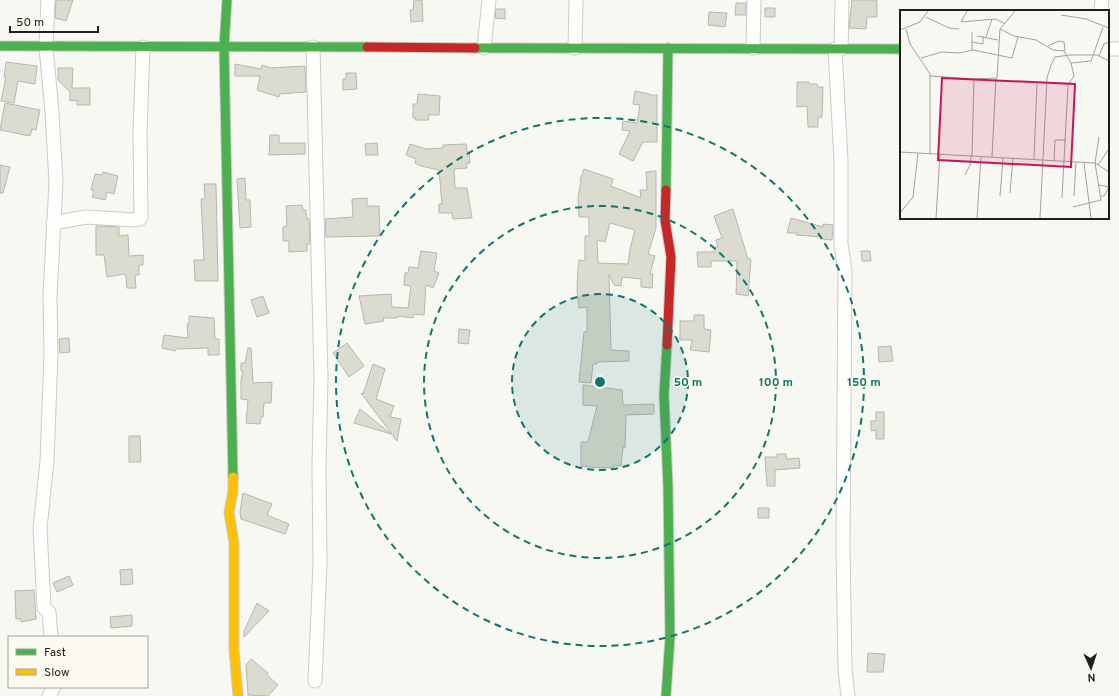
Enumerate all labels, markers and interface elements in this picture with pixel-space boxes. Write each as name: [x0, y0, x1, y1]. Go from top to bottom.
scale bar: [10, 8, 98, 34]
inset map: [900, 10, 1109, 219]
text: 50 m: [16, 15, 44, 31]
centre of rings: [593, 375, 607, 389]
text: 50 m: [674, 375, 702, 391]
text: 100 m: [759, 375, 793, 391]
text: 150 m: [847, 375, 881, 391]
legend: [8, 636, 148, 688]
text: Fast: [44, 645, 66, 661]
north arrow: [1071, 648, 1111, 688]
text: Slow: [44, 665, 70, 681]
text: N: [1087, 670, 1096, 684]

